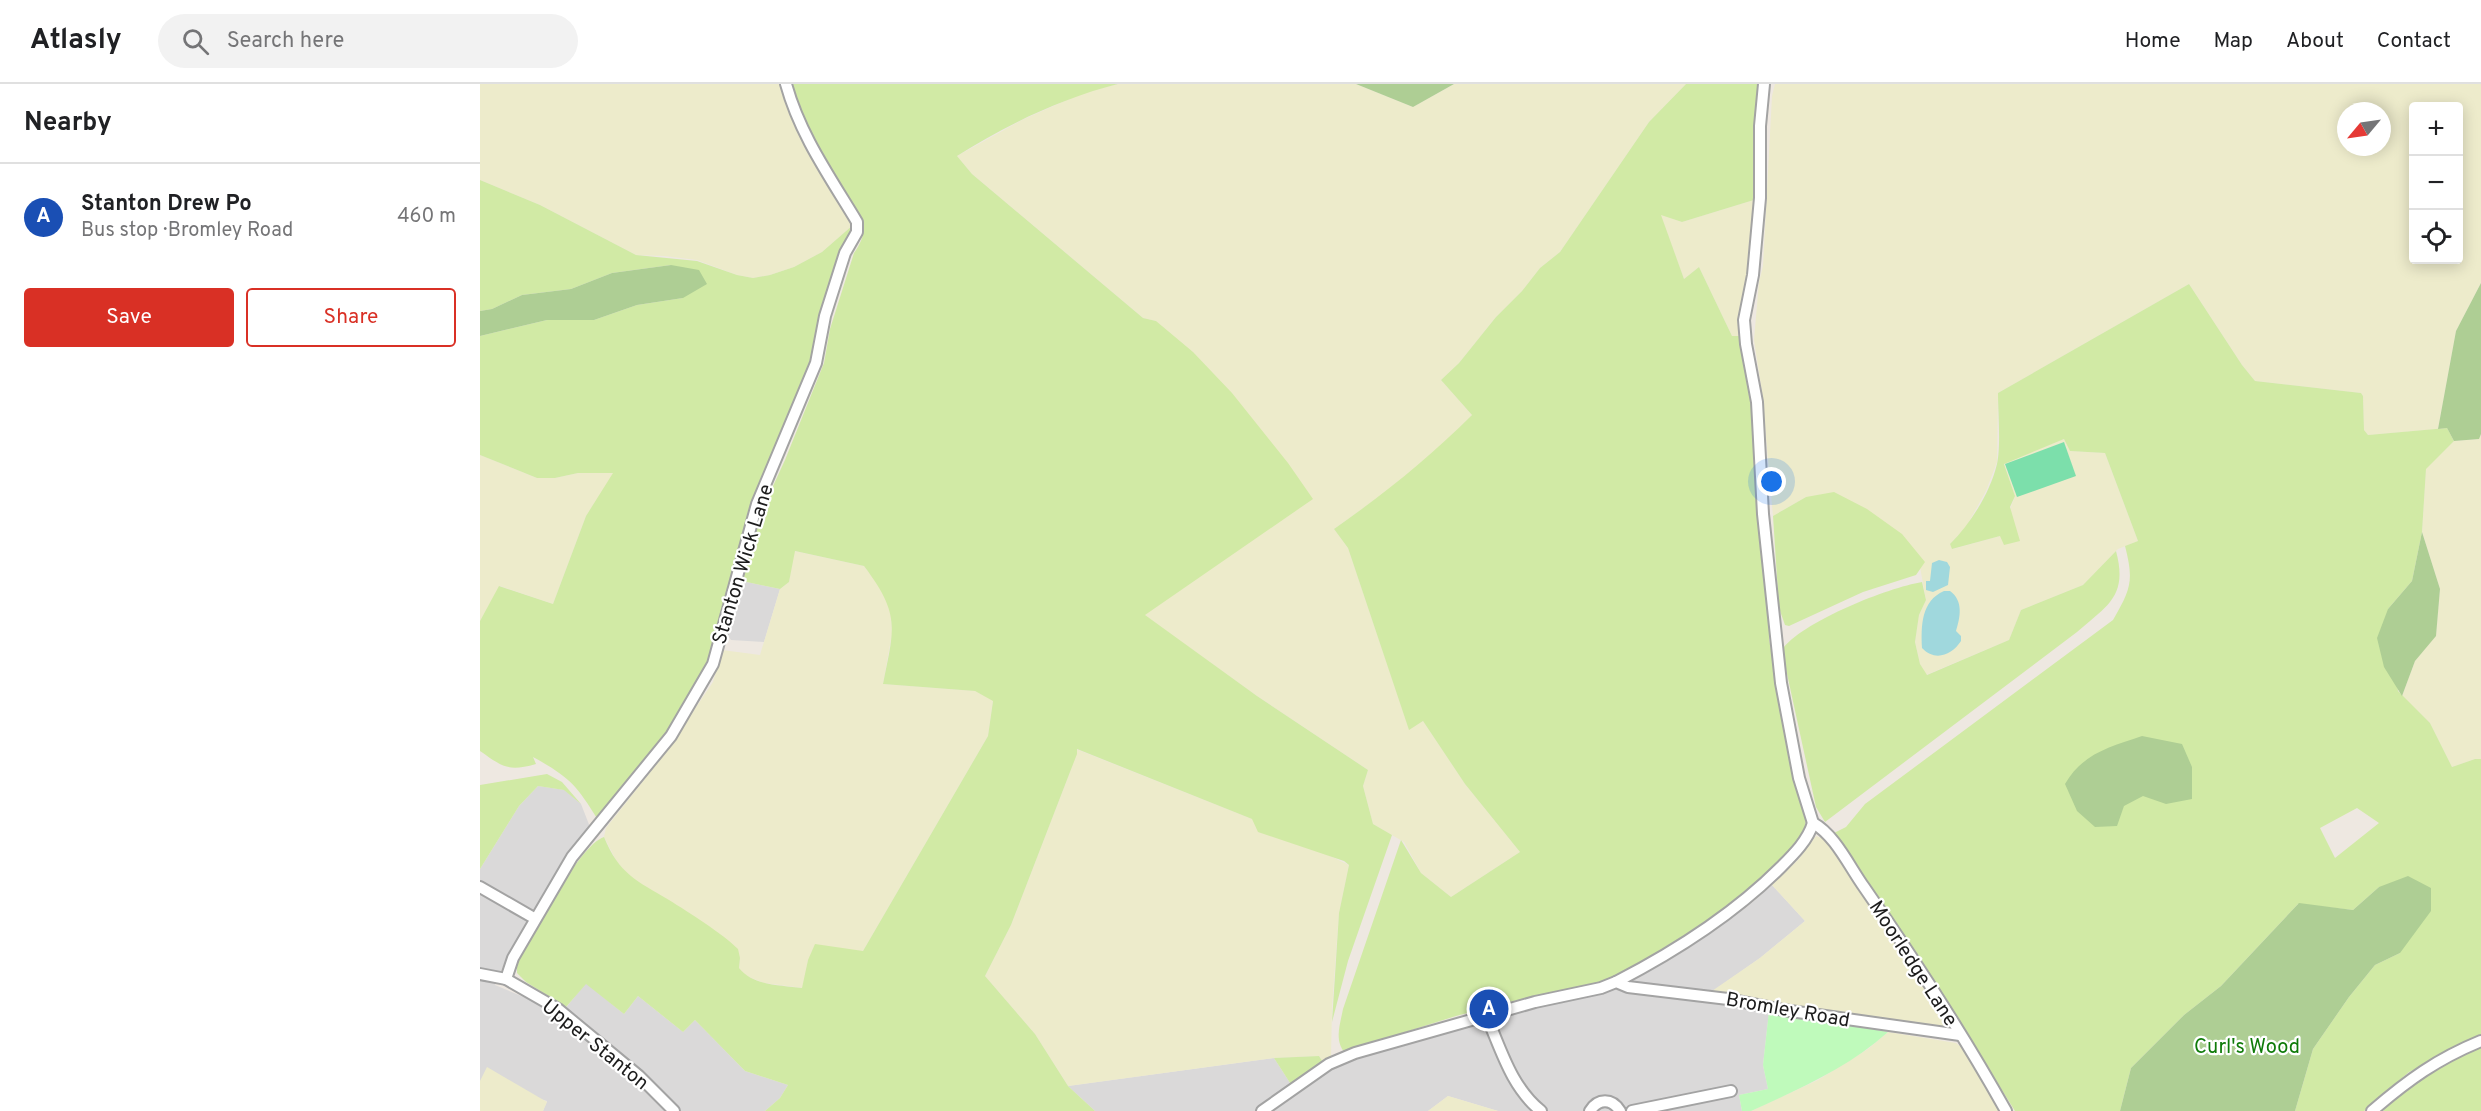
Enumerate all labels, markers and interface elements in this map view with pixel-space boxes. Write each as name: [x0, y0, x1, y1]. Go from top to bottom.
search box: [158, 14, 578, 68]
text: Atlasly: [30, 23, 122, 59]
icon: search: [179, 25, 212, 58]
text: Search here: [227, 28, 344, 55]
text: Home: [2125, 28, 2181, 55]
text: Map: [2214, 28, 2253, 55]
text: About: [2286, 28, 2344, 55]
text: Contact: [2377, 28, 2451, 55]
north arrow: [2337, 102, 2391, 156]
map controls: [2409, 102, 2463, 264]
button: +: [2409, 102, 2463, 156]
text: Nearby: [24, 107, 112, 140]
button: −: [2409, 156, 2463, 210]
text: Stanton Drew Po: [81, 191, 252, 218]
text: A: [36, 204, 51, 230]
text: 460 m: [397, 204, 456, 230]
button: locate: [2409, 210, 2463, 264]
text: Bus stop · Bromley Road: [81, 218, 293, 244]
button: Save: [24, 288, 234, 347]
button: Share: [246, 288, 456, 347]
your location: [1757, 467, 1786, 496]
street label: Stanton Wick Lane: [707, 481, 781, 648]
street label: Moorledge Lane: [1862, 896, 1963, 1032]
pin: A: [1470, 986, 1508, 1032]
street label: Bromley Road: [1724, 987, 1852, 1035]
street label: Upper Stanton: [536, 994, 654, 1097]
park label: Curl's Wood: [2194, 1035, 2300, 1061]

